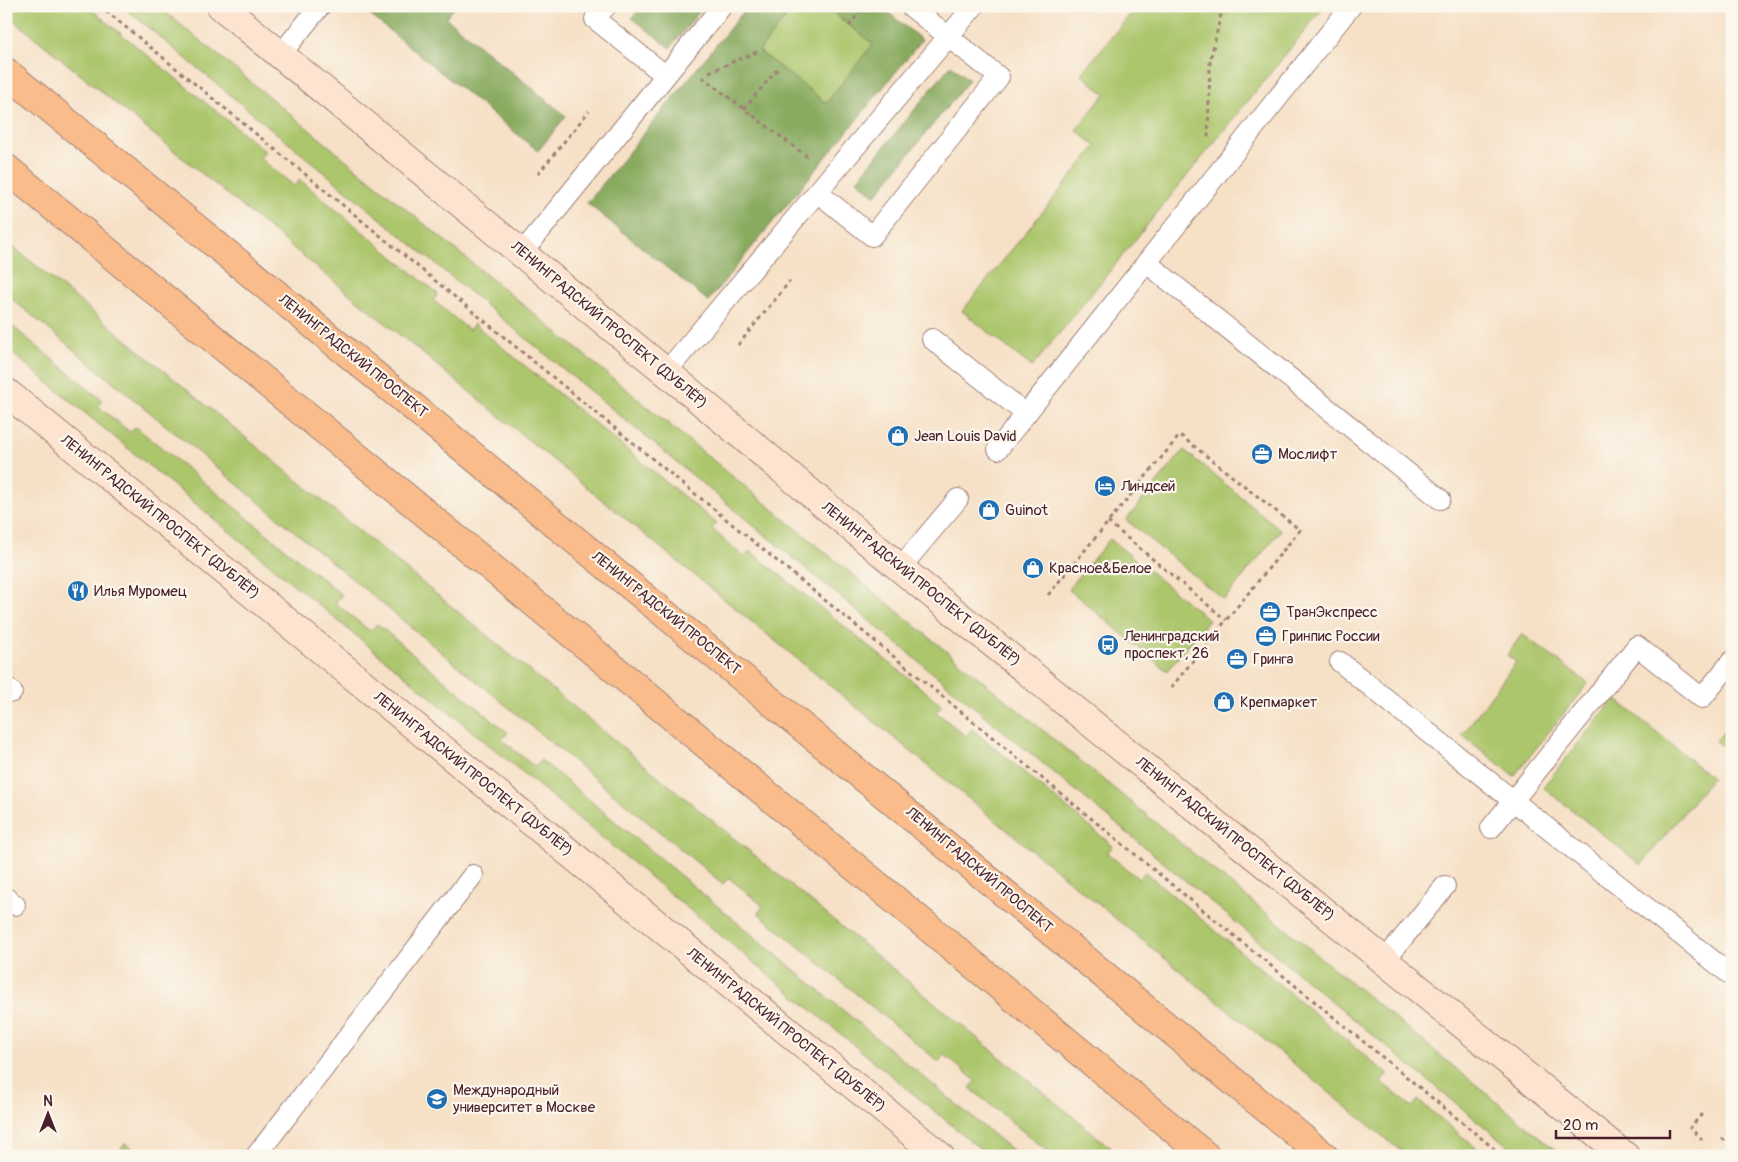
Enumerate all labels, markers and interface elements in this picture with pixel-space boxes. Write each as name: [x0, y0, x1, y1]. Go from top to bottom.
street label: ЛЕНИНГРАДСКИЙ ПРОСПЕКТ (ДУБЛЁР): [506, 236, 711, 413]
street label: ЛЕНИНГРАДСКИЙ ПРОСПЕКТ: [274, 289, 431, 422]
shop icon: Jean Louis David: [886, 424, 910, 448]
place label: Jean Louis David: [914, 427, 1017, 446]
street label: ЛЕНИНГРАДСКИЙ ПРОСПЕКТ (ДУБЛЁР): [56, 430, 263, 603]
office icon: Мослифт: [1250, 442, 1274, 466]
place label: Мослифт: [1278, 445, 1338, 464]
hotel icon: Линдсей: [1093, 474, 1117, 498]
place label: Линдсей: [1120, 477, 1175, 496]
street label: ЛЕНИНГРАДСКИЙ ПРОСПЕКТ (ДУБЛЁР): [817, 497, 1024, 670]
shop icon: Guinot: [977, 498, 1001, 522]
place label: Guinot: [1005, 501, 1049, 520]
street label: ЛЕНИНГРАДСКИЙ ПРОСПЕКТ: [587, 546, 744, 679]
shop icon: Красное&Белое: [1021, 556, 1045, 580]
place label: Красное&Белое: [1049, 559, 1152, 578]
restaurant icon: Илья Муромец: [66, 579, 90, 603]
place label: Илья Муромец: [94, 582, 187, 601]
office icon: ТранЭкспресс: [1258, 600, 1282, 624]
place label: ТранЭкспресс: [1286, 603, 1378, 622]
office icon: Гринпис России: [1254, 624, 1278, 648]
place label: Ленинградский проспект, 26: [1123, 627, 1219, 663]
place label: Гринпис России: [1282, 627, 1380, 646]
bus stop icon: Ленинградский проспект, 26: [1096, 633, 1120, 657]
office icon: Гринга: [1225, 647, 1249, 671]
place label: Гринга: [1253, 650, 1294, 669]
street label: ЛЕНИНГРАДСКИЙ ПРОСПЕКТ (ДУБЛЁР): [369, 687, 576, 860]
shop icon: Крепмаркет: [1212, 690, 1236, 714]
place label: Крепмаркет: [1240, 693, 1318, 712]
street label: ЛЕНИНГРАДСКИЙ ПРОСПЕКТ (ДУБЛЁР): [1131, 752, 1338, 925]
street label: ЛЕНИНГРАДСКИЙ ПРОСПЕКТ: [901, 802, 1056, 937]
street label: ЛЕНИНГРАДСКИЙ ПРОСПЕКТ (ДУБЛЁР): [682, 943, 889, 1116]
place label: Международный университет в Москве: [452, 1081, 596, 1117]
school or university icon: Международный университет в Москве: [425, 1087, 449, 1111]
north arrow: [22, 1090, 72, 1140]
text: N: [43, 1093, 53, 1110]
scale bar: [1556, 1107, 1669, 1139]
text: 20 m: [1563, 1116, 1598, 1135]

